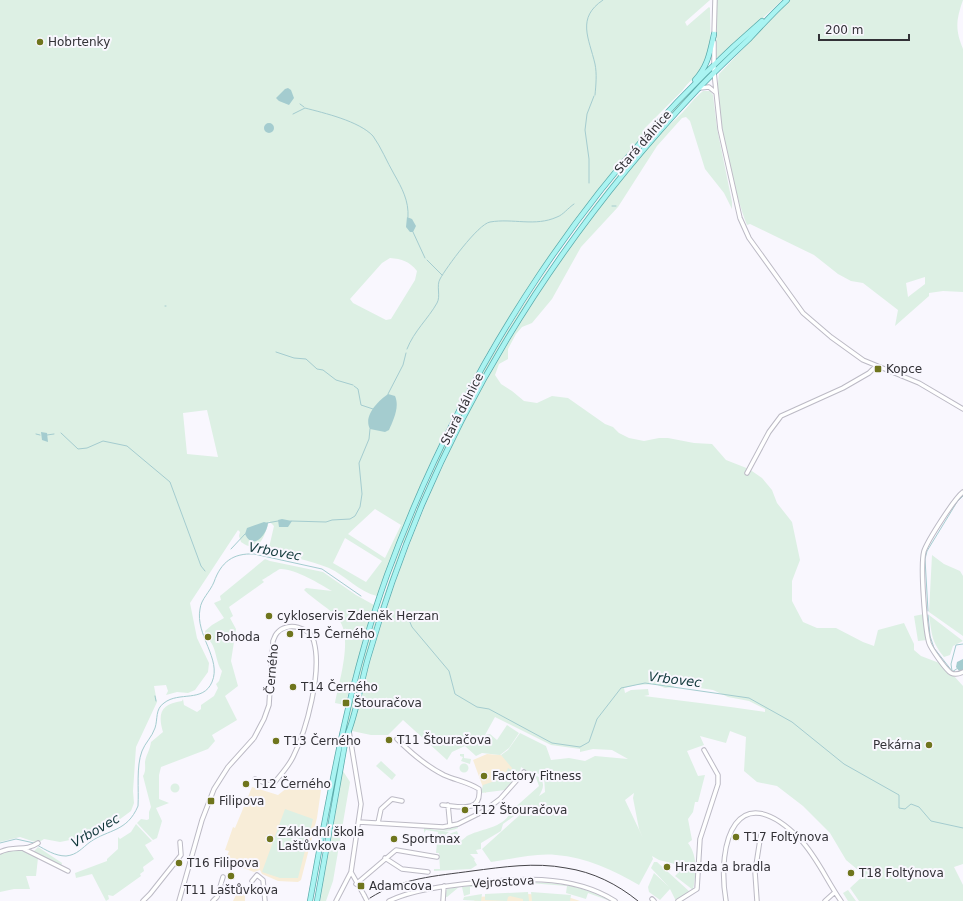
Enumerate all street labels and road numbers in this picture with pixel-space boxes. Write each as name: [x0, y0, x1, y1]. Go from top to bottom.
street label: Stará dálnice: [612, 108, 674, 176]
street label: Stará dálnice: [438, 371, 486, 447]
street label: Černého: [262, 643, 281, 695]
street label: Vejrostova: [471, 873, 535, 891]

